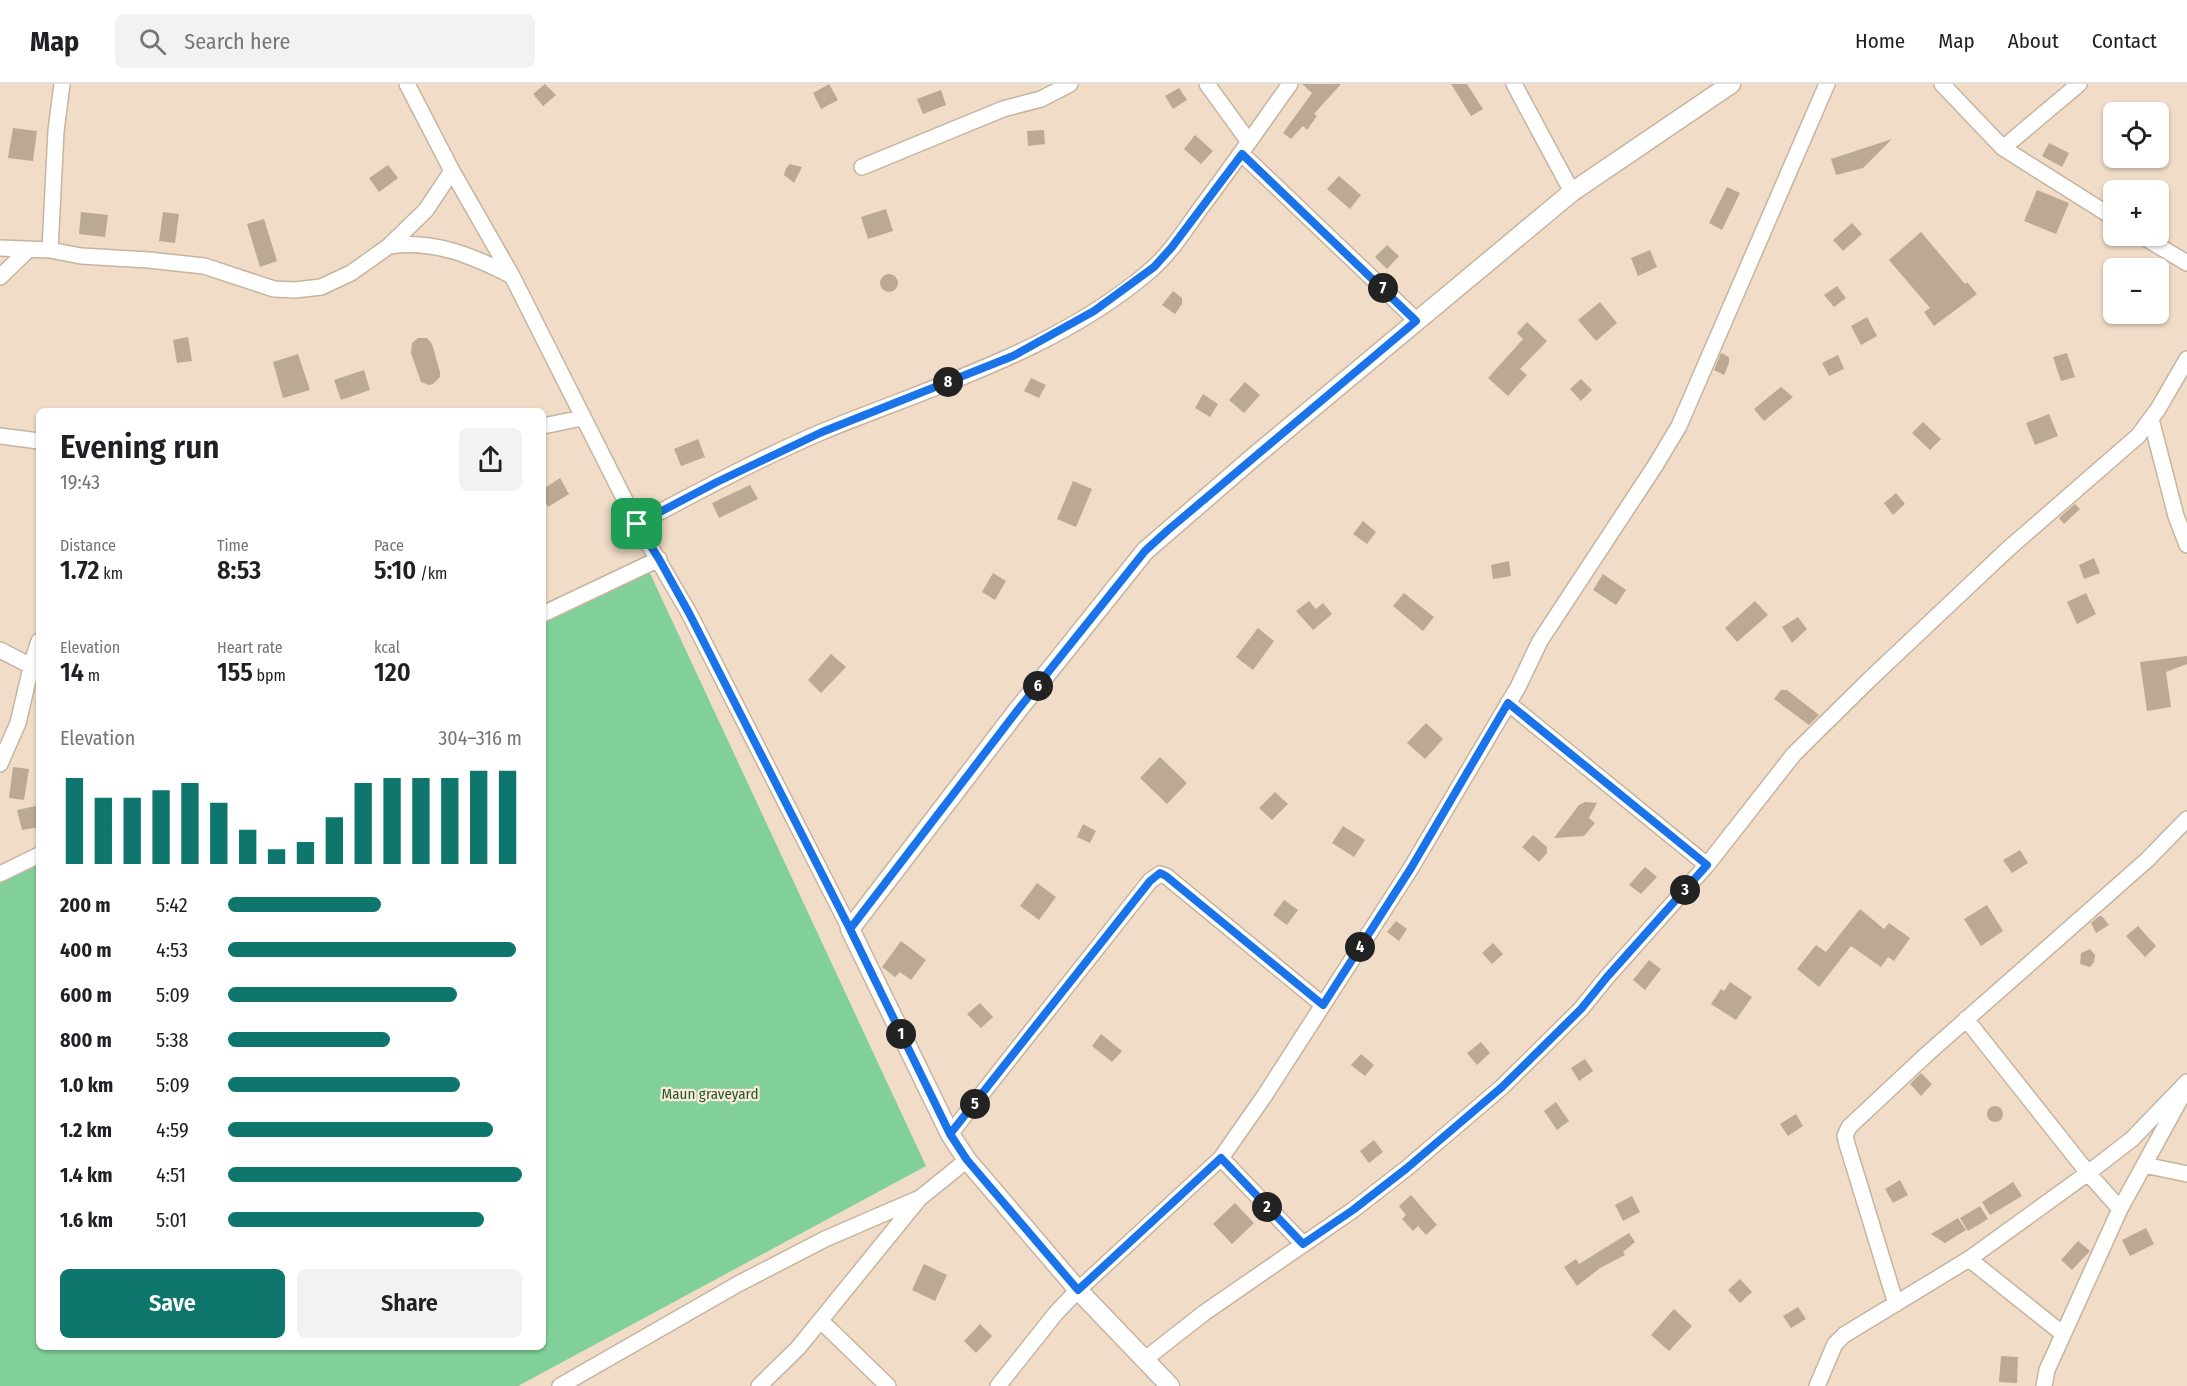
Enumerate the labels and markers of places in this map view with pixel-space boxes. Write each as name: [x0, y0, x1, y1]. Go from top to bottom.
pin: 7: [1368, 273, 1398, 303]
pin: 8: [933, 367, 963, 397]
pin: [611, 498, 662, 549]
pin: 6: [1023, 671, 1053, 701]
pin: 3: [1670, 875, 1700, 905]
pin: 4: [1345, 932, 1375, 962]
pin: 1: [886, 1019, 916, 1049]
pin: 5: [960, 1089, 990, 1119]
pin: 2: [1252, 1192, 1282, 1222]

